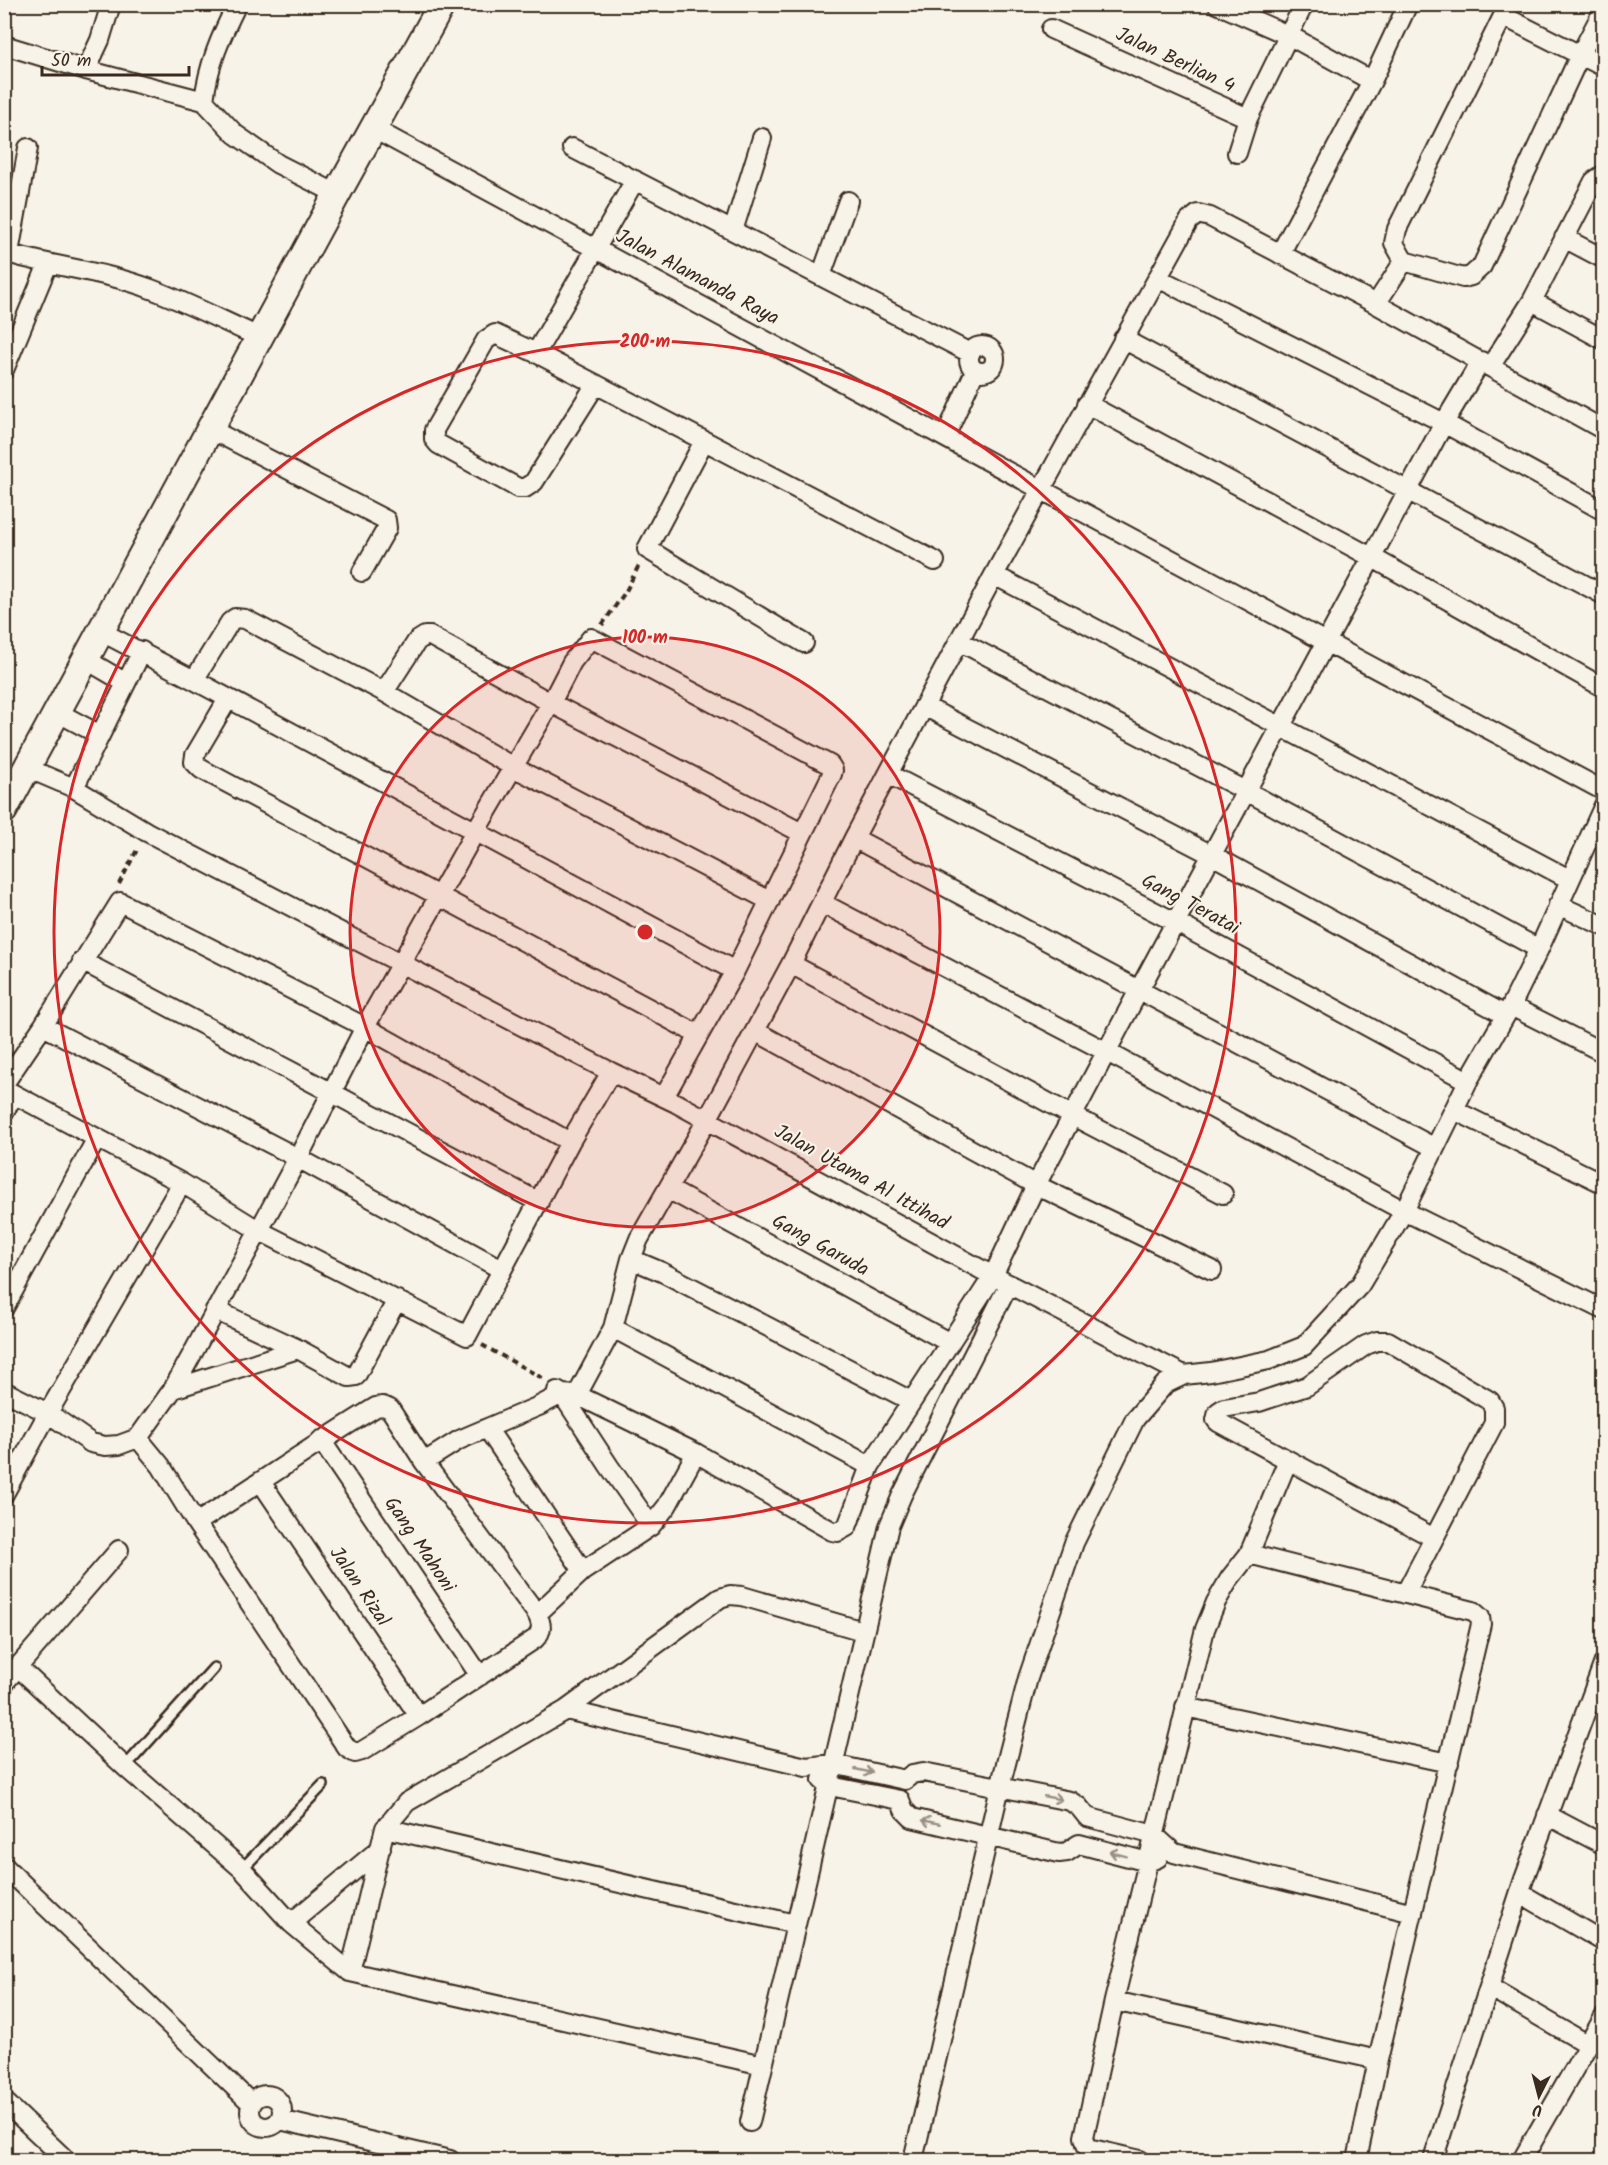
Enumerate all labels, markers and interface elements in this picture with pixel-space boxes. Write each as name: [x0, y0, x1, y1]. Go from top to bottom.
street label: Jalan Berlian 4: [1110, 19, 1240, 103]
scale bar: [42, 39, 189, 77]
text: 50 m: [51, 47, 91, 76]
street label: Jalan Alamanda Raya: [609, 221, 785, 335]
text: 200 m: [620, 328, 671, 357]
text: 100 m: [622, 624, 668, 653]
street label: Gang Teratai: [1135, 866, 1246, 945]
centre of rings: [635, 922, 655, 942]
street label: Jalan Utama Al Ittihad: [768, 1117, 955, 1240]
street label: Gang Garuda: [765, 1206, 875, 1286]
street label: Gang Mahoni: [375, 1490, 464, 1601]
street label: Jalan Rizal: [320, 1540, 398, 1634]
one-way arrow: [854, 1765, 873, 1777]
one-way arrow: [1043, 1793, 1062, 1804]
one-way arrow: [921, 1816, 941, 1827]
one-way arrow: [1109, 1848, 1128, 1859]
north arrow: [1509, 2066, 1569, 2126]
text: U: [1531, 2096, 1544, 2122]

